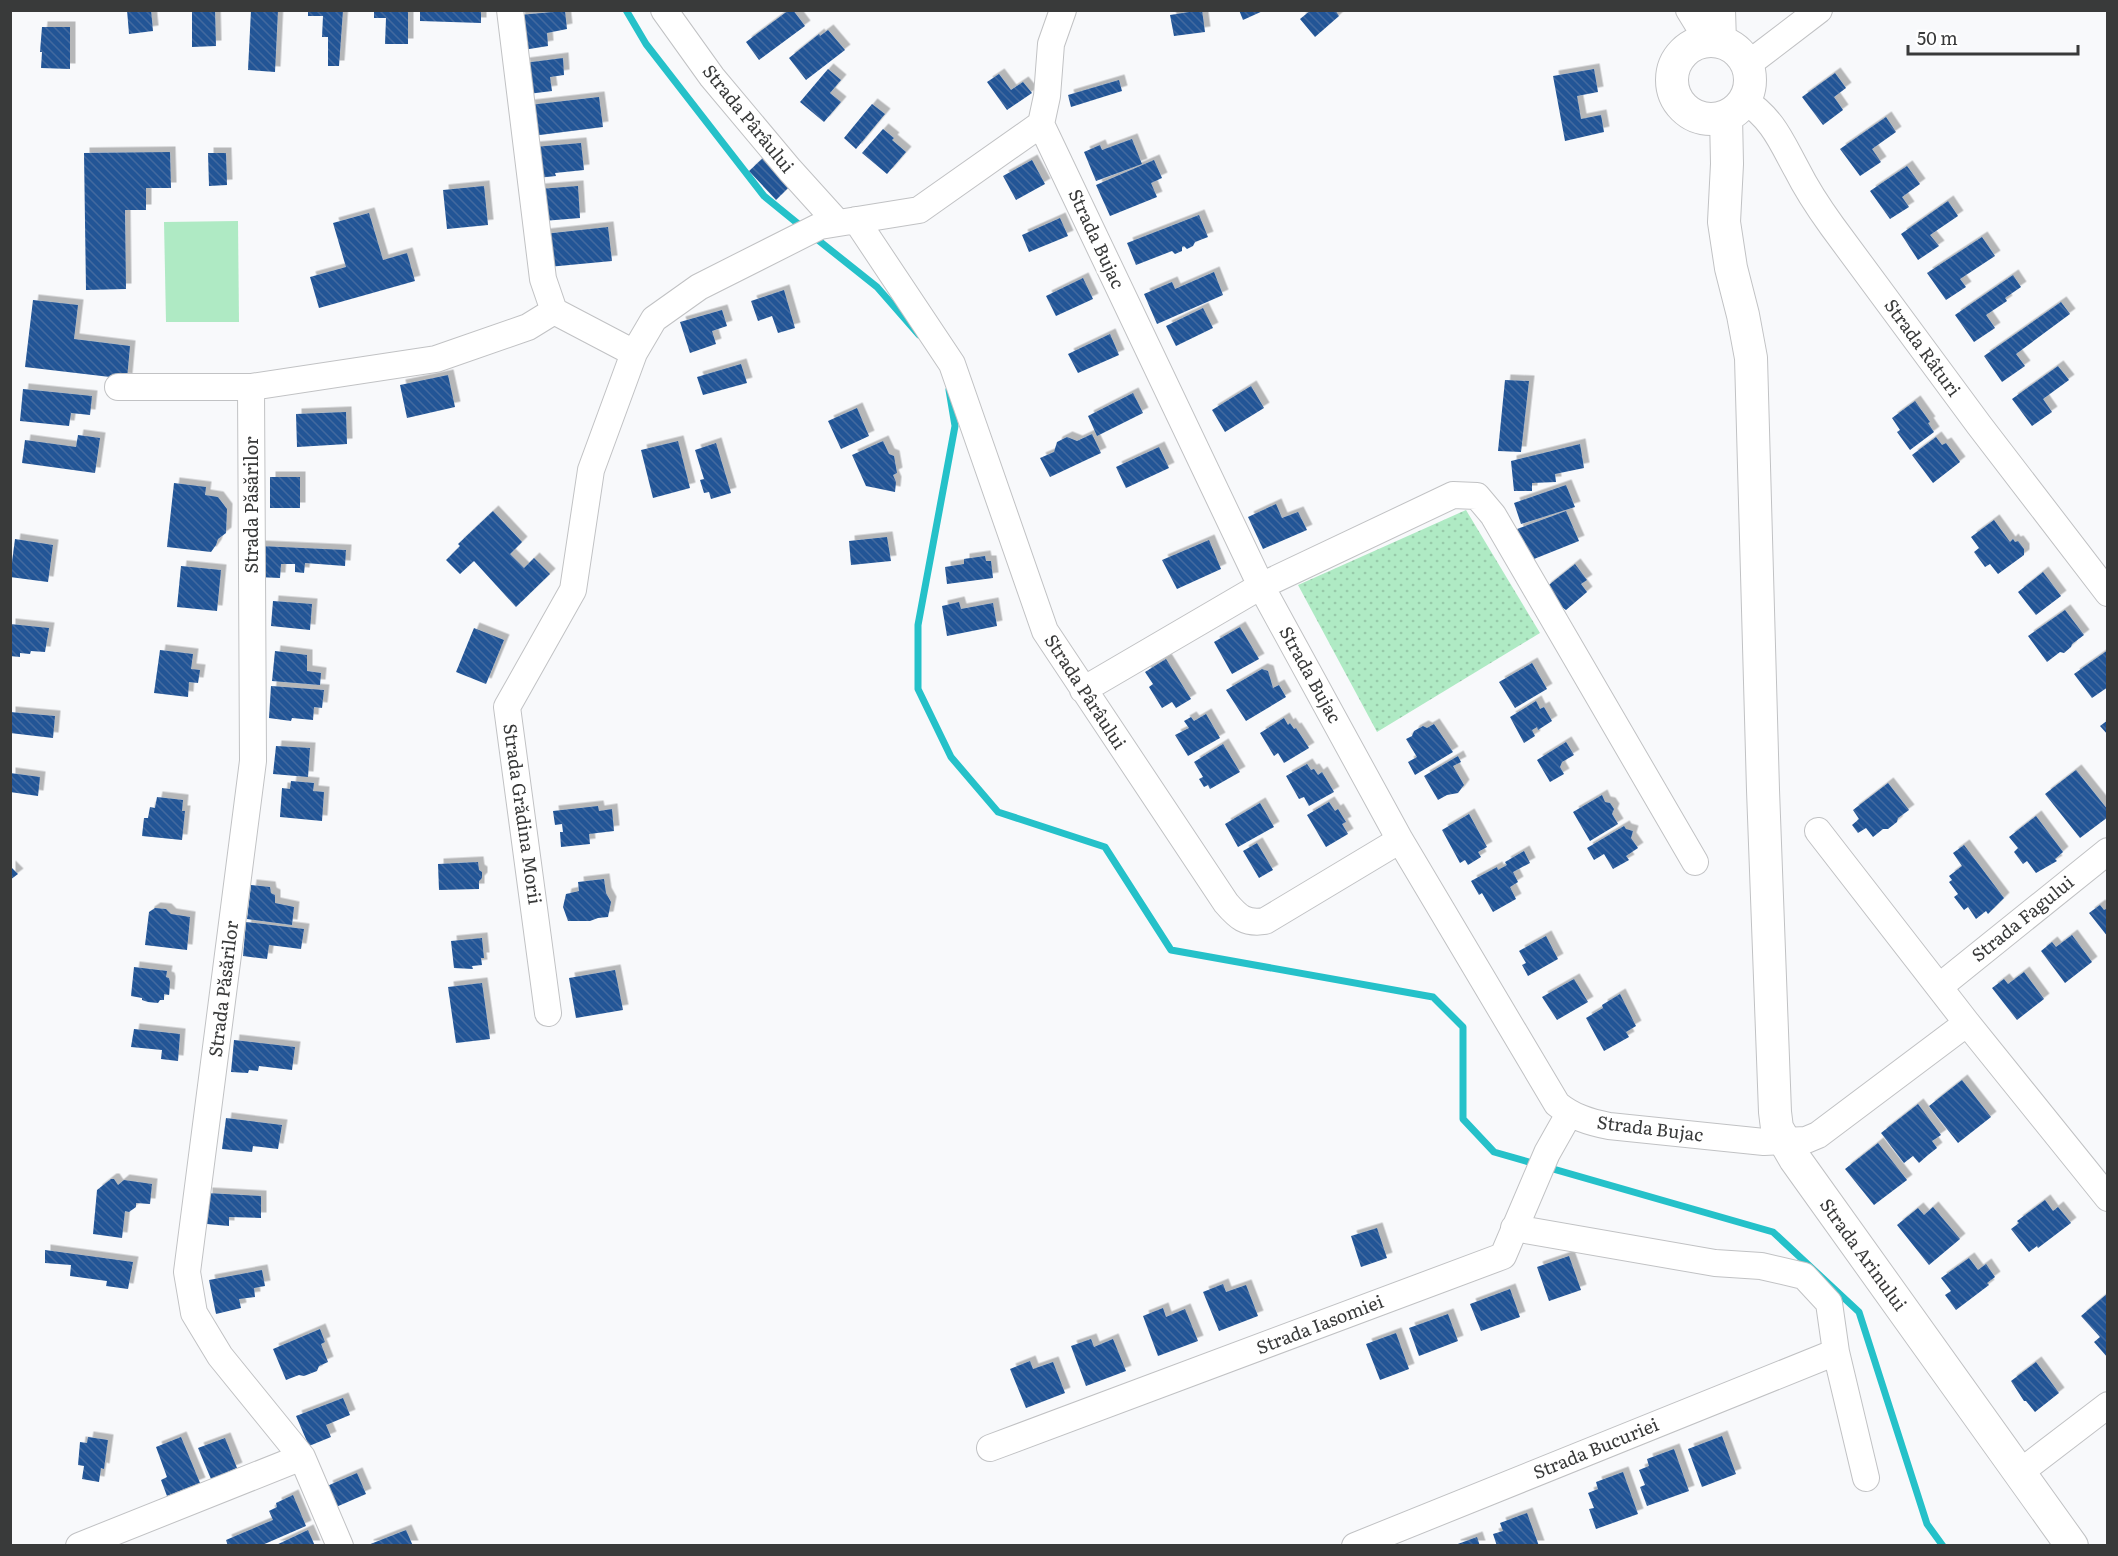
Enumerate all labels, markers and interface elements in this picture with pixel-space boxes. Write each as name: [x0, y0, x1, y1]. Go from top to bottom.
scale bar: [1908, 18, 2078, 56]
text: 50 m: [1917, 24, 1958, 51]
street label: Strada Pârâului: [697, 58, 801, 178]
street label: Strada Bujac: [1062, 184, 1132, 293]
street label: Strada Râturi: [1879, 293, 1968, 402]
street label: Strada Păsărilor: [237, 436, 264, 574]
street label: Strada Bujac: [1274, 621, 1349, 728]
street label: Strada Pârâului: [1039, 628, 1134, 754]
street label: Strada Grădina Morii: [497, 722, 550, 906]
street label: Strada Fagului: [1965, 868, 2079, 968]
street label: Strada Păsărilor: [201, 919, 244, 1059]
street label: Strada Bujac: [1595, 1108, 1705, 1147]
street label: Strada Arinului: [1814, 1192, 1914, 1316]
street label: Strada Iasomiei: [1252, 1287, 1387, 1360]
street label: Strada Bucuriei: [1529, 1410, 1662, 1485]

